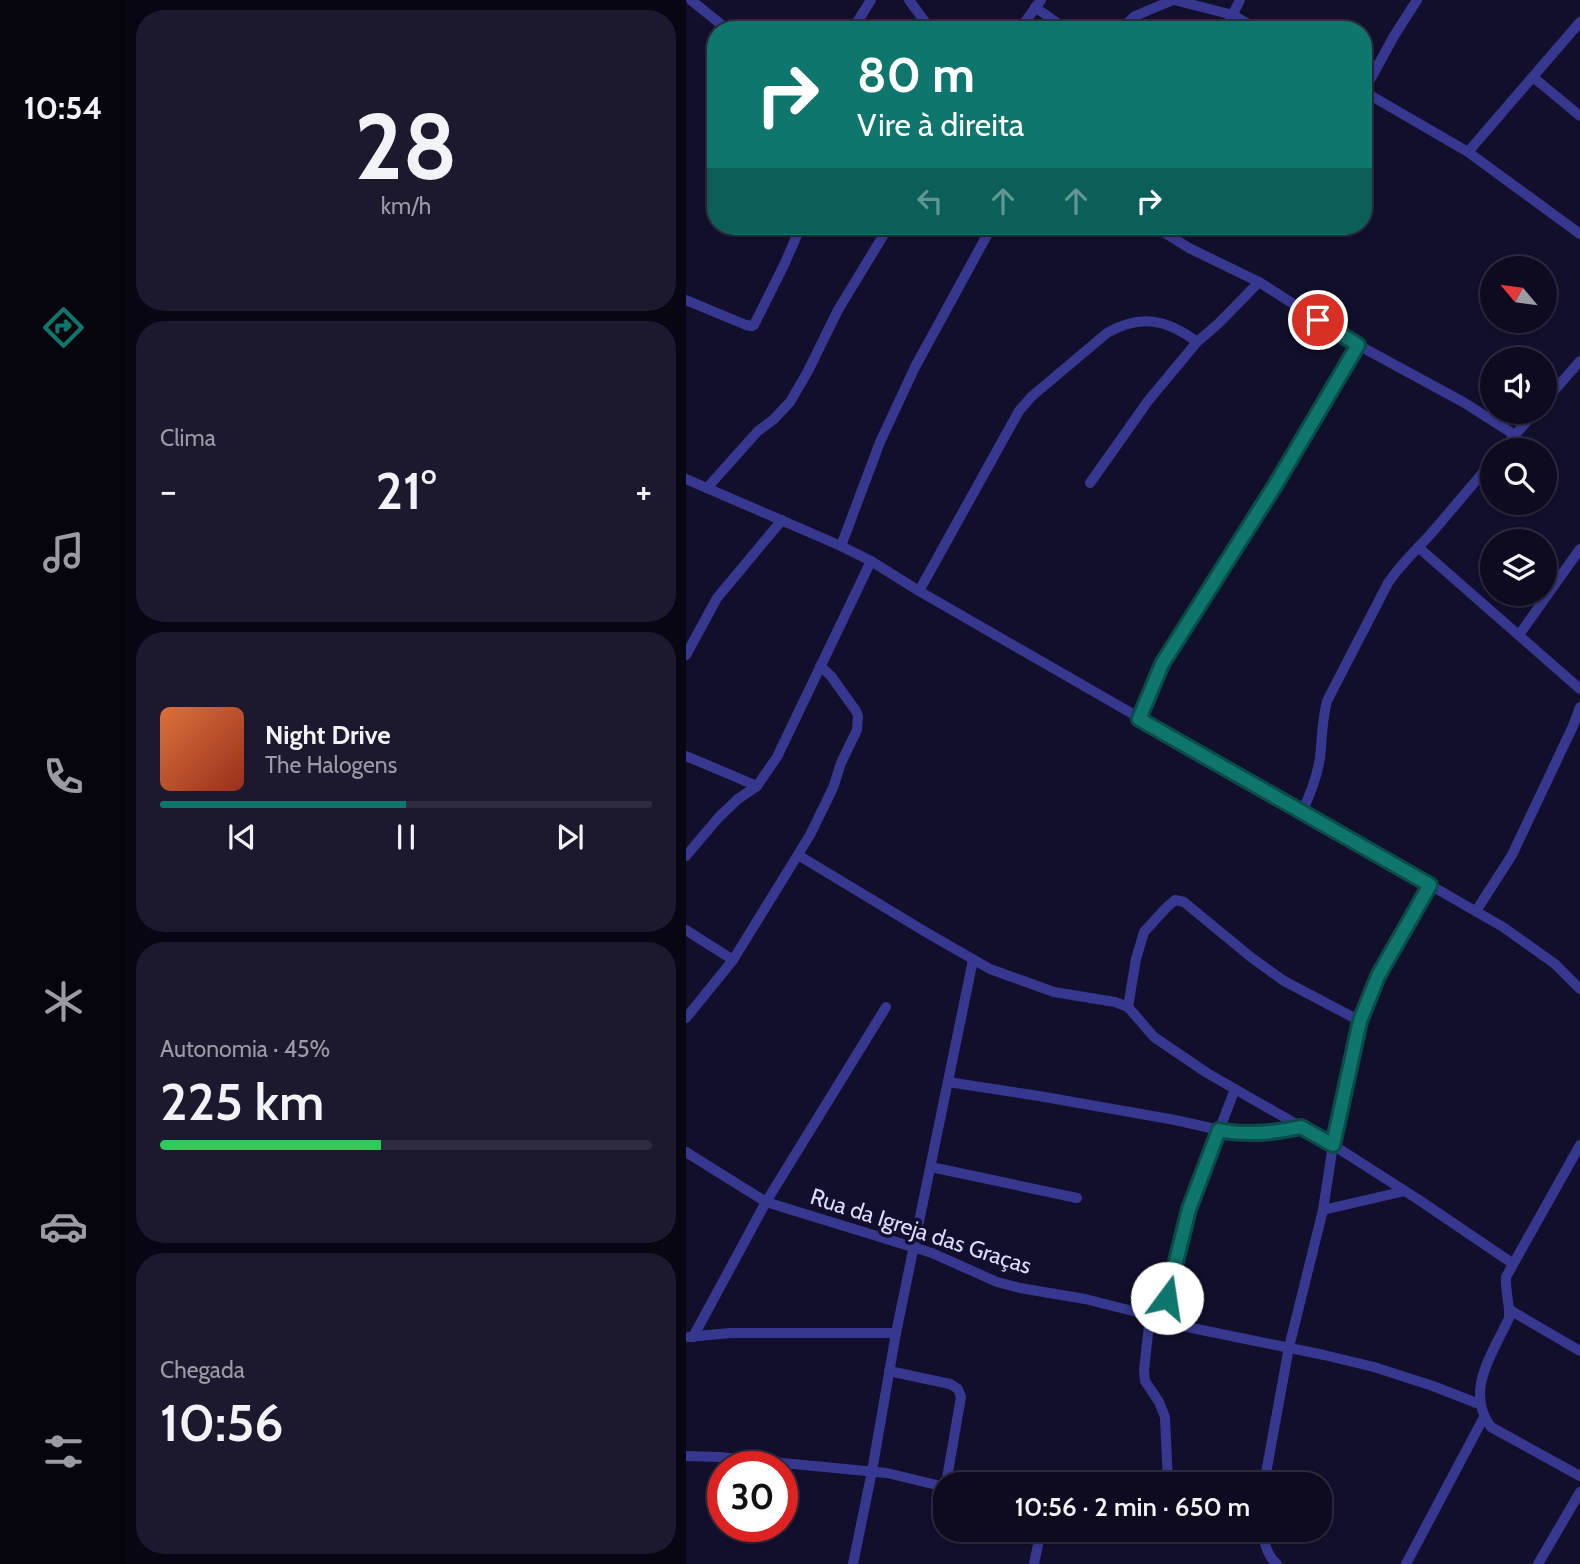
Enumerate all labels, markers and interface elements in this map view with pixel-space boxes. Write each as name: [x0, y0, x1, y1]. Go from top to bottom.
text: 80 m: [857, 45, 975, 104]
icon: right: [742, 49, 833, 140]
text: 10:54: [24, 88, 102, 127]
text: 28: [354, 91, 458, 202]
text: Vire à direita: [857, 105, 1024, 144]
icon: left: [911, 182, 949, 220]
icon: ahead: [984, 182, 1022, 220]
icon: ahead: [1057, 182, 1095, 220]
icon: right: [1130, 182, 1168, 220]
text: km/h: [381, 192, 431, 220]
north arrow: [1480, 256, 1558, 332]
map controls: [1480, 256, 1557, 606]
pin: [1288, 290, 1348, 350]
icon: arrive: [1299, 301, 1337, 339]
icon: directions: [39, 303, 88, 352]
button: sound: [1480, 347, 1557, 424]
text: Clima: [160, 424, 216, 452]
button: search: [1480, 438, 1557, 515]
text: 21°: [376, 459, 436, 522]
text: −: [160, 467, 177, 514]
text: +: [635, 467, 652, 514]
icon: music: [39, 528, 88, 577]
button: layers: [1480, 529, 1557, 606]
text: Night Drive: [265, 719, 391, 751]
text: The Halogens: [265, 751, 397, 779]
icon: phone: [39, 752, 88, 801]
icon: previous: [223, 818, 261, 856]
icon: pause: [387, 818, 425, 856]
icon: next: [551, 818, 589, 856]
icon: climate: [39, 977, 88, 1026]
text: Autonomia · 45%: [160, 1035, 330, 1063]
text: 225 km: [160, 1070, 324, 1133]
street label: Rua da Igreja das Graças: [807, 1182, 1035, 1280]
icon: car: [39, 1202, 88, 1251]
position arrow: [1130, 1261, 1204, 1335]
text: Chegada: [160, 1356, 245, 1384]
text: 10:56: [160, 1391, 284, 1454]
icon: filters: [39, 1427, 88, 1476]
speed limit sign: 30: [707, 1451, 798, 1542]
text: 10:56 · 2 min · 650 m: [1015, 1491, 1250, 1523]

